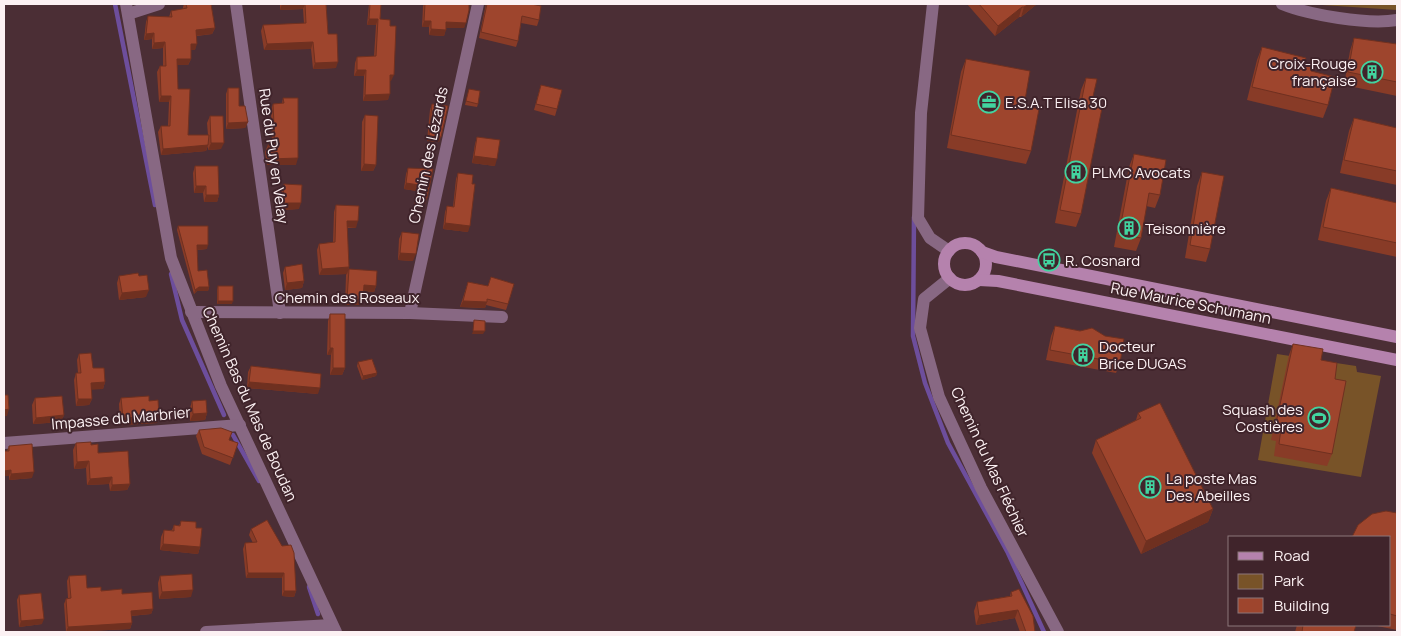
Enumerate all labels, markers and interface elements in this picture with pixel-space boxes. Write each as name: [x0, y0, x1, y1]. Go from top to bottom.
place label: Croix-Rouge française: [1269, 53, 1356, 91]
building icon: Croix-Rouge française: [1360, 60, 1384, 84]
street label: Chemin des Lézards: [403, 85, 453, 225]
street label: Rue du Puy en Velay: [254, 87, 294, 225]
office icon: E.S.A.T Elisa 30: [977, 90, 1001, 114]
place label: E.S.A.T Elisa 30: [1005, 92, 1107, 113]
building icon: PLMC Avocats: [1064, 160, 1088, 184]
place label: PLMC Avocats: [1092, 162, 1191, 183]
building icon: Teisonnière: [1117, 216, 1141, 240]
place label: Teisonnière: [1145, 218, 1226, 239]
bus stop icon: R. Cosnard: [1037, 248, 1061, 272]
place label: R. Cosnard: [1065, 250, 1140, 271]
street label: Rue Maurice Schumann: [1109, 277, 1273, 329]
street label: Chemin des Roseaux: [275, 287, 419, 308]
street label: Chemin Bas du Mas de Boudan: [197, 303, 303, 505]
place label: Docteur Brice DUGAS: [1099, 336, 1186, 374]
building icon: Docteur Brice DUGAS: [1071, 343, 1095, 367]
street label: Chemin du Mas Fléchier: [946, 383, 1034, 541]
place label: Squash des Costières: [1222, 399, 1303, 437]
street label: Impasse du Marbrier: [50, 401, 192, 435]
sports icon: Squash des Costières: [1307, 406, 1331, 430]
place label: La poste Mas Des Abeilles: [1166, 468, 1257, 506]
building icon: La poste Mas Des Abeilles: [1138, 475, 1162, 499]
legend: [1228, 536, 1391, 626]
text: Road: [1274, 545, 1310, 566]
text: Park: [1274, 570, 1304, 591]
text: Building: [1274, 595, 1329, 616]

